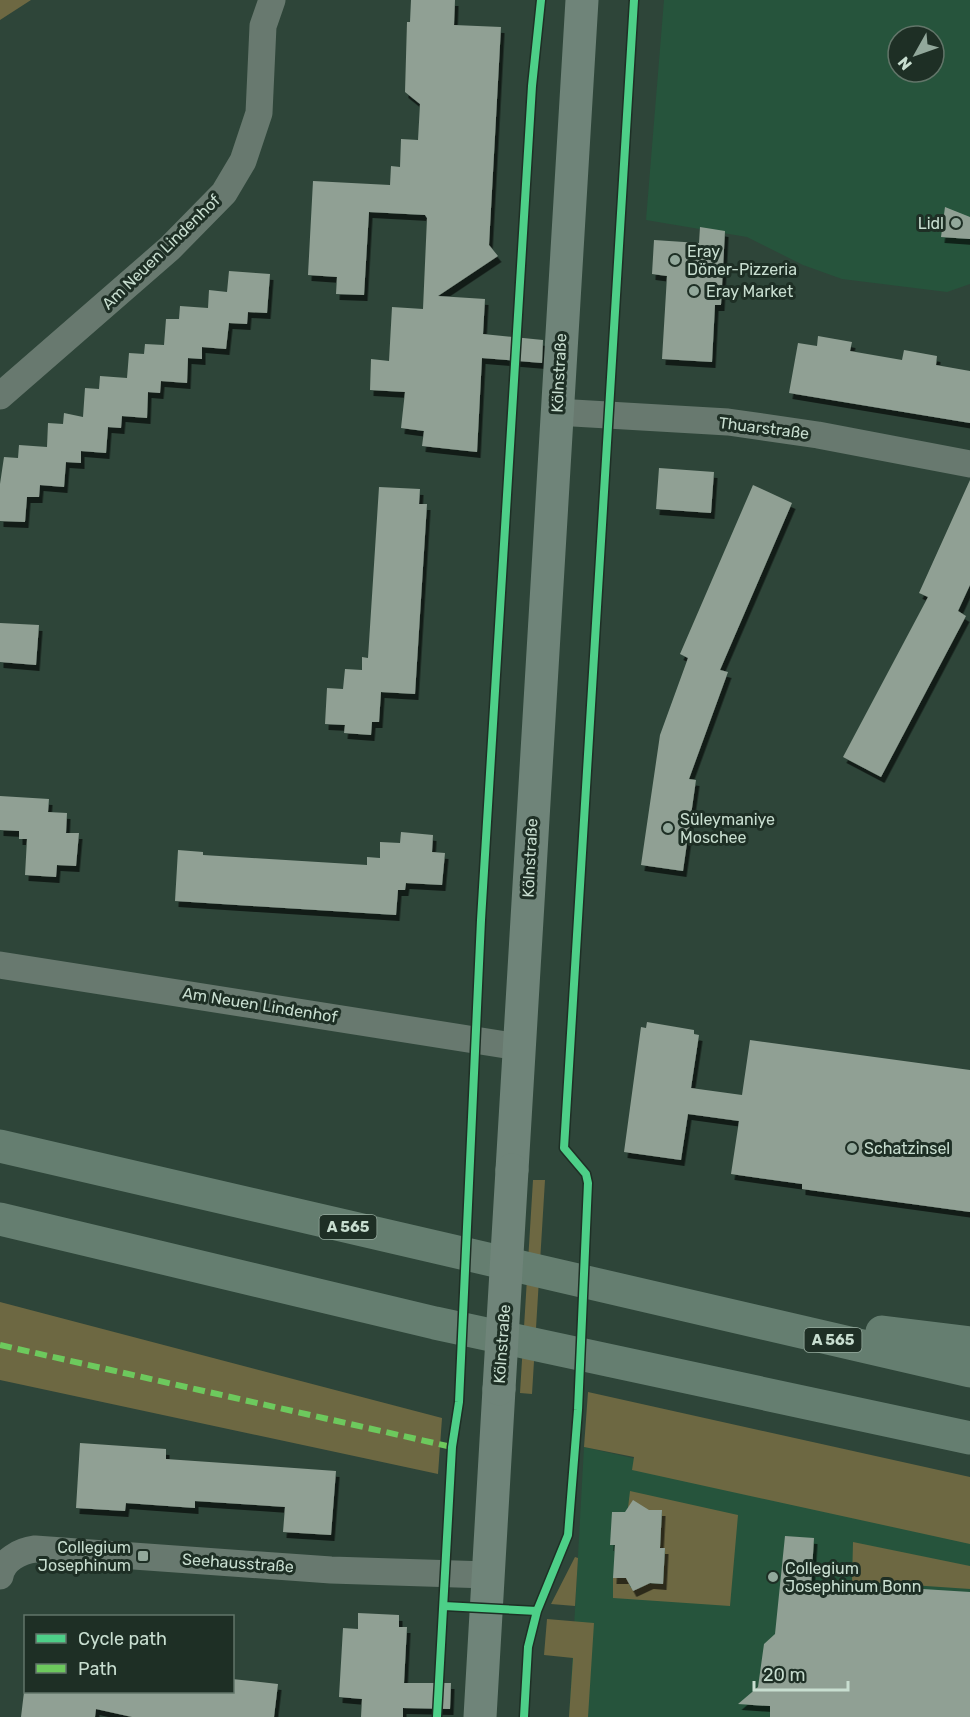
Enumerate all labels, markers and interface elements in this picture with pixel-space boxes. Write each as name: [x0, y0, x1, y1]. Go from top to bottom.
north arrow: [886, 24, 946, 84]
text: N: [894, 53, 916, 74]
street label: Am Neuen Lindenhof: [98, 190, 225, 313]
place label: Lidl: [918, 214, 944, 233]
marker: Lidl: [949, 216, 963, 230]
place label: Eray Döner-Pizzeria: [687, 242, 797, 279]
marker: Eray Döner-Pizzeria: [668, 253, 682, 267]
place label: Eray Market: [706, 282, 793, 301]
marker: Eray Market: [687, 284, 701, 298]
street label: Kölnstraße: [547, 333, 571, 413]
street label: Thuarstraße: [718, 413, 810, 443]
place label: Süleymaniye Moschee: [680, 810, 775, 847]
street label: Kölnstraße: [518, 818, 542, 898]
marker: Süleymaniye Moschee: [661, 821, 675, 835]
street label: Am Neuen Lindenhof: [181, 983, 340, 1027]
place label: Schatzinsel: [864, 1139, 950, 1158]
marker: Schatzinsel: [845, 1141, 859, 1155]
road number: A 565: [320, 1215, 376, 1239]
street label: Kölnstraße: [490, 1304, 514, 1384]
road number: A 565: [804, 1328, 862, 1352]
place label: Collegium Josephinum: [38, 1538, 131, 1575]
marker: Collegium Josephinum: [136, 1549, 150, 1563]
street label: Seehausstraße: [182, 1550, 294, 1576]
place label: Collegium Josephinum Bonn: [785, 1559, 921, 1596]
marker: Collegium Josephinum Bonn: [766, 1570, 780, 1584]
legend: [24, 1615, 234, 1693]
text: Cycle path: [78, 1628, 167, 1650]
scale bar: [754, 1654, 848, 1692]
text: Path: [78, 1658, 117, 1680]
text: 20 m: [763, 1664, 805, 1686]

